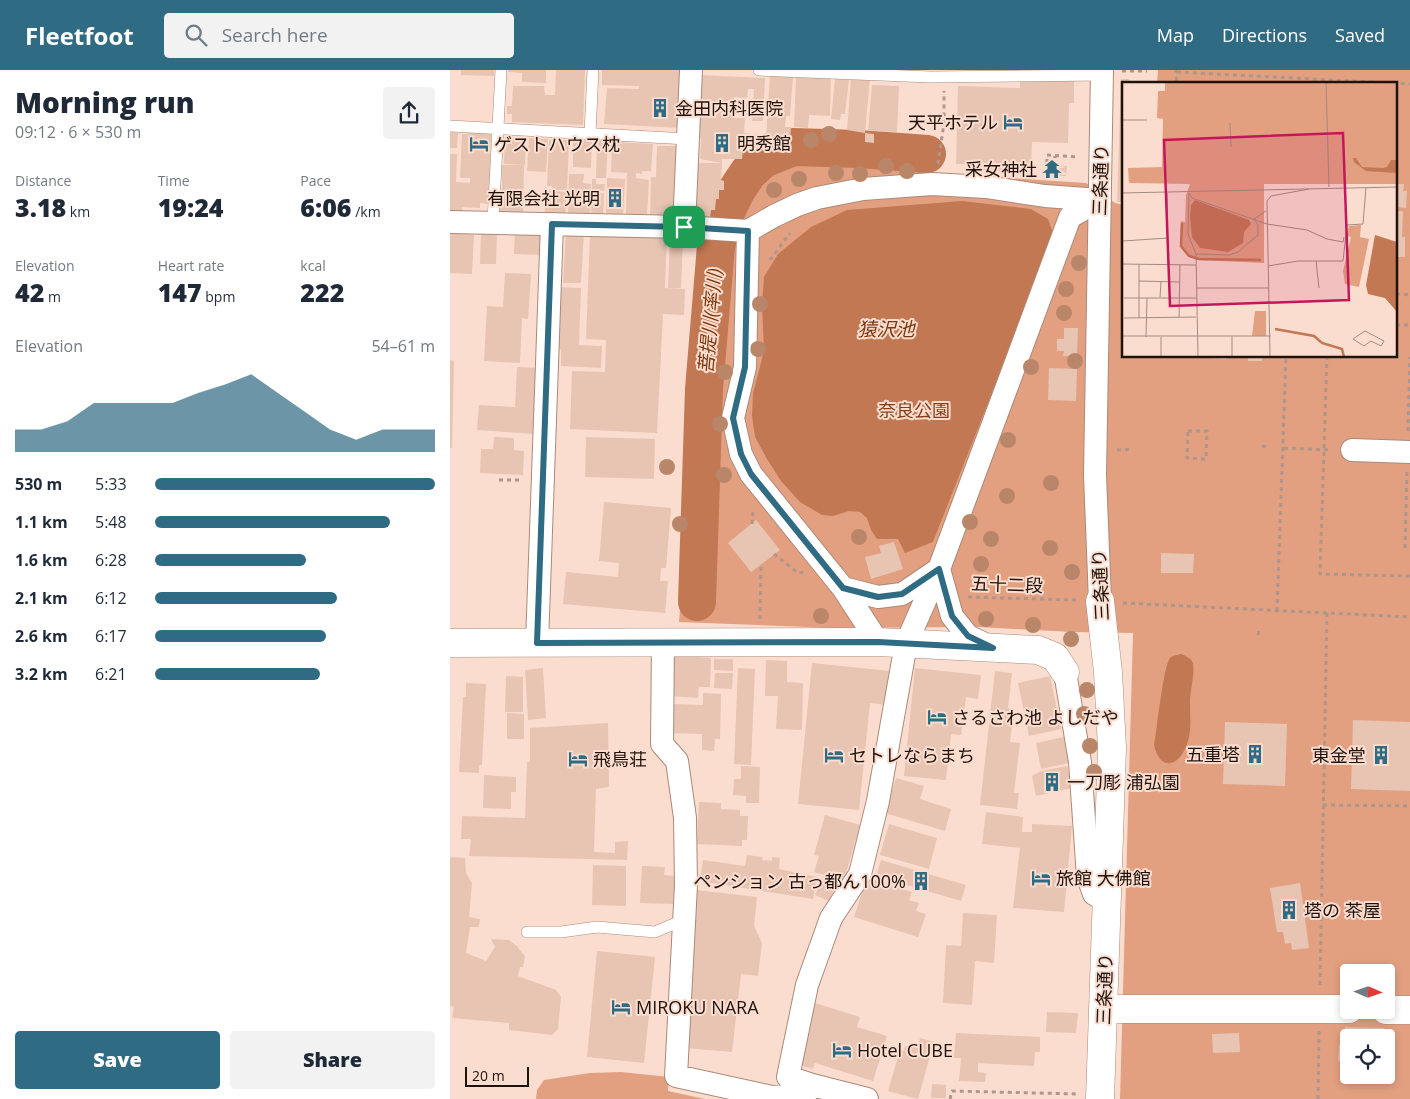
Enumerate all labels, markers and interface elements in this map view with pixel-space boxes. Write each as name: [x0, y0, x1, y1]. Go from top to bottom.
search box: [164, 13, 514, 58]
text: Fleetfoot: [25, 19, 134, 52]
icon: search: [182, 21, 210, 49]
text: Search here: [222, 22, 328, 48]
text: Map: [1157, 23, 1194, 47]
text: Directions: [1222, 23, 1307, 47]
text: Saved: [1335, 23, 1385, 47]
inset map: [1122, 82, 1398, 358]
text: Morning run: [15, 83, 195, 121]
button: share: [383, 87, 435, 139]
place label: 金田内科医院: [675, 96, 783, 120]
building icon: 金田内科医院: [649, 97, 671, 119]
place label: 天平ホテル: [908, 110, 998, 134]
hotel icon: 天平ホテル: [1002, 111, 1024, 133]
text: 09:12 · 6 × 530 m: [15, 121, 141, 143]
place label: 明秀館: [737, 131, 791, 155]
place label: ゲストハウス枕: [494, 132, 620, 156]
building icon: 明秀館: [711, 132, 733, 154]
hotel icon: ゲストハウス枕: [468, 133, 490, 155]
street label: 三条通り: [1087, 144, 1113, 216]
place label: 采女神社: [965, 157, 1037, 181]
temple icon: 采女神社: [1041, 158, 1063, 180]
text: Distance: [15, 171, 71, 190]
text: Time: [158, 171, 190, 190]
text: Pace: [300, 171, 331, 190]
place label: 有限会社 光明: [487, 186, 600, 210]
building icon: 有限会社 光明: [604, 187, 626, 209]
text: 3.18: [15, 190, 66, 224]
text: 19:24: [158, 190, 223, 224]
text: 6:06: [300, 190, 352, 224]
text: km: [66, 202, 90, 221]
text: /km: [352, 202, 381, 221]
pin: [663, 206, 705, 248]
icon: arrive: [670, 213, 698, 241]
text: Elevation: [15, 256, 74, 275]
text: Heart rate: [158, 256, 224, 275]
text: kcal: [300, 256, 326, 275]
water label: 菩提川(率川): [692, 267, 728, 375]
text: 42: [15, 275, 44, 309]
text: 147: [158, 275, 202, 309]
text: 222: [300, 275, 344, 309]
text: m: [44, 287, 61, 306]
text: bpm: [202, 287, 235, 306]
water label: 猿沢池: [857, 316, 916, 342]
text: Elevation: [15, 335, 83, 357]
text: 54–61 m: [371, 335, 435, 357]
park label: 奈良公園: [878, 398, 950, 422]
text: 530 m: [15, 473, 62, 495]
text: 5:33: [95, 473, 127, 495]
text: 1.1 km: [15, 511, 68, 533]
text: 5:48: [95, 511, 127, 533]
street label: 三条通り: [1086, 548, 1114, 622]
text: 1.6 km: [15, 549, 68, 571]
text: 6:28: [95, 549, 127, 571]
street label: 五十二段: [971, 571, 1043, 597]
text: 2.1 km: [15, 587, 68, 609]
text: 6:12: [95, 587, 127, 609]
text: 2.6 km: [15, 625, 68, 647]
text: 6:17: [95, 625, 127, 647]
text: 3.2 km: [15, 663, 68, 685]
text: 6:21: [95, 663, 127, 685]
place label: さるさわ池 よしだや: [952, 705, 1119, 729]
hotel icon: さるさわ池 よしだや: [926, 706, 948, 728]
place label: 五重塔: [1186, 742, 1240, 766]
place label: セトレならまち: [849, 743, 975, 767]
building icon: 五重塔: [1244, 743, 1266, 765]
place label: 東金堂: [1312, 743, 1366, 767]
hotel icon: セトレならまち: [823, 744, 845, 766]
building icon: 東金堂: [1370, 744, 1392, 766]
place label: 飛鳥荘: [593, 747, 647, 771]
hotel icon: 飛鳥荘: [567, 748, 589, 770]
place label: 一刀彫 浦弘園: [1067, 770, 1180, 794]
building icon: 一刀彫 浦弘園: [1041, 771, 1063, 793]
place label: 旅館 大佛館: [1056, 866, 1151, 890]
hotel icon: 旅館 大佛館: [1030, 867, 1052, 889]
place label: ペンション 古っ都ん100%: [694, 869, 906, 893]
building icon: ペンション 古っ都ん100%: [910, 870, 932, 892]
place label: 塔の 茶屋: [1304, 898, 1381, 922]
building icon: 塔の 茶屋: [1278, 899, 1300, 921]
street label: 三条通り: [1091, 953, 1117, 1025]
north arrow: [1340, 964, 1395, 1019]
map controls: [1340, 964, 1395, 1084]
place label: MIROKU NARA: [636, 995, 759, 1019]
hotel icon: MIROKU NARA: [610, 996, 632, 1018]
button: locate: [1340, 1029, 1395, 1084]
button: Save: [15, 1031, 220, 1089]
button: Share: [230, 1031, 435, 1089]
place label: Hotel CUBE: [857, 1038, 953, 1062]
hotel icon: Hotel CUBE: [831, 1039, 853, 1061]
scale bar: [465, 1064, 529, 1087]
text: 20 m: [472, 1066, 505, 1085]

